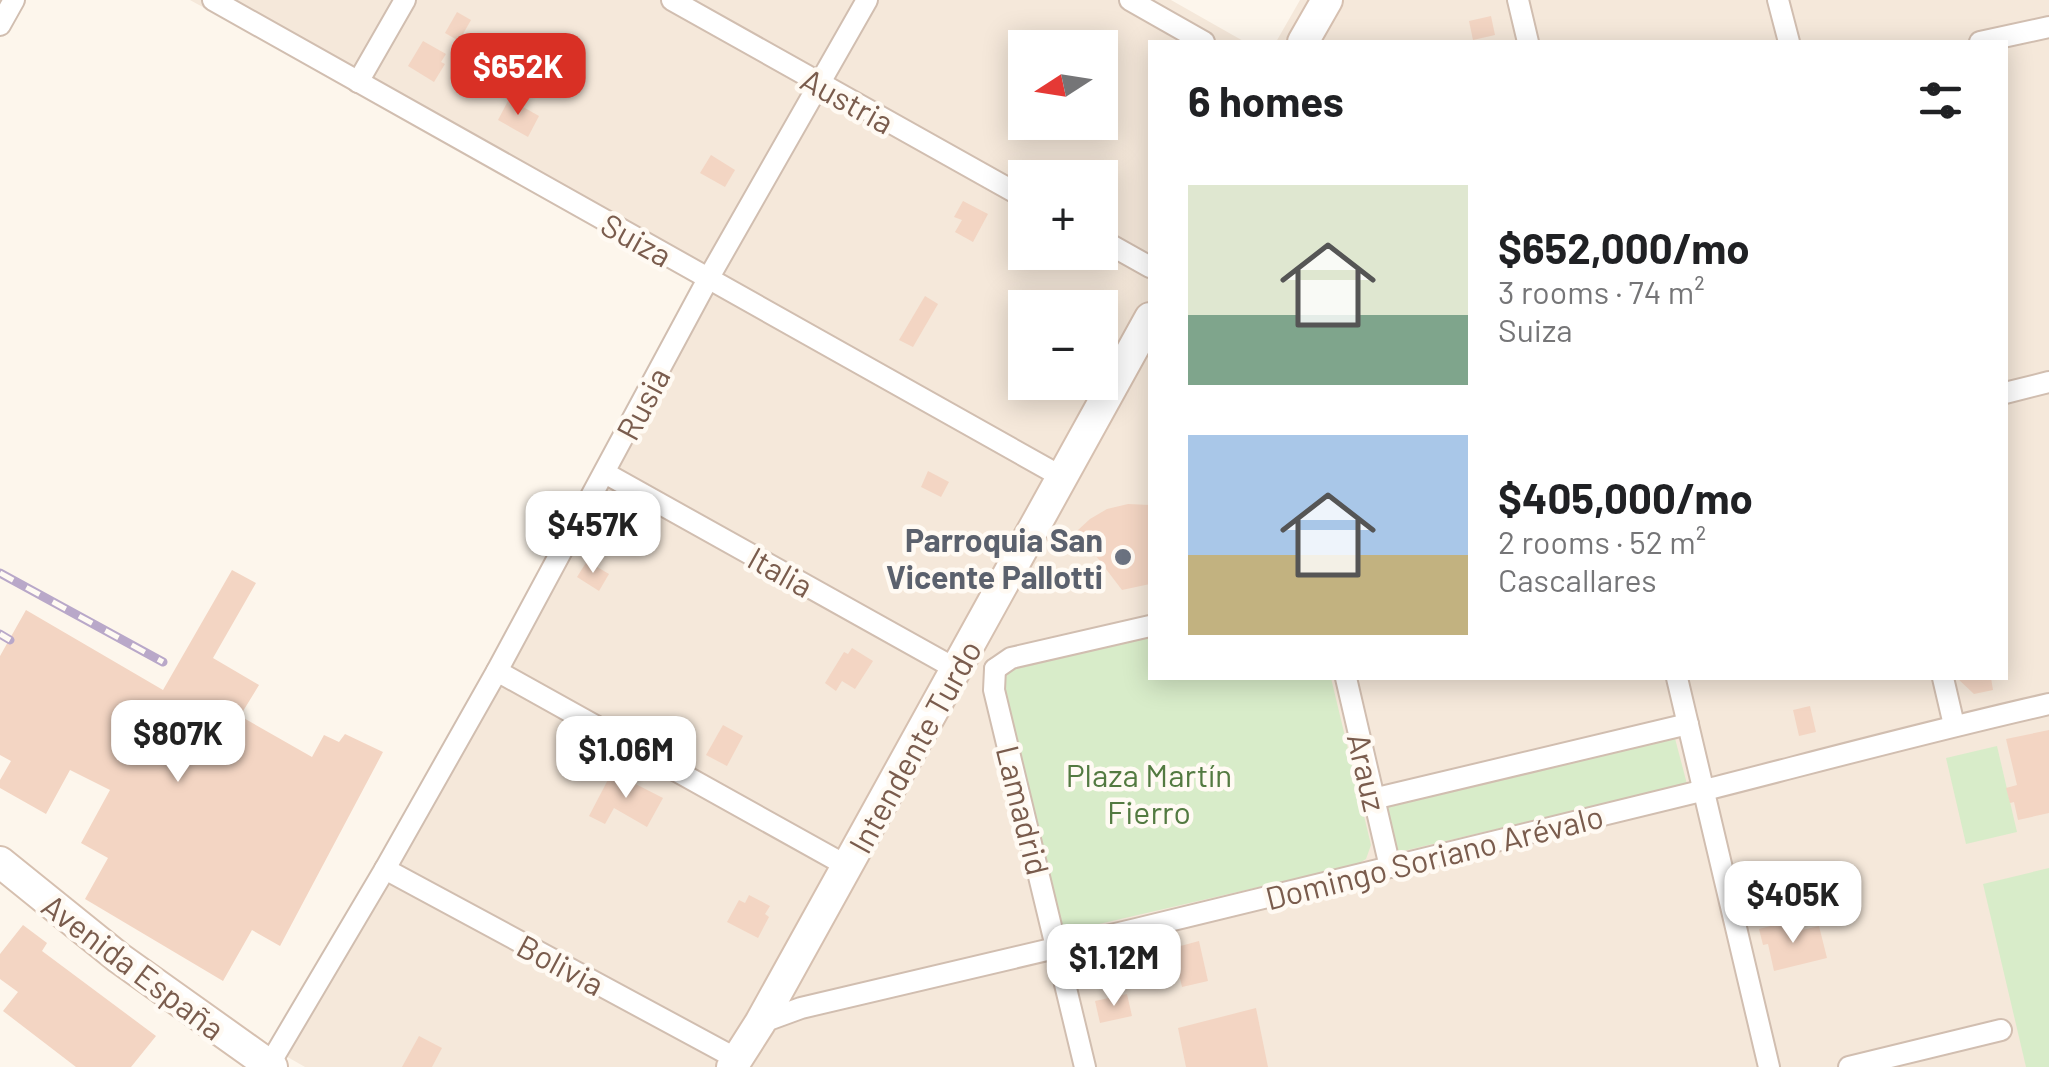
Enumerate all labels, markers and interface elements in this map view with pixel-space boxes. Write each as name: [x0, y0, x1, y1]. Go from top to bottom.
north arrow: [1008, 30, 1118, 140]
map controls: [1008, 30, 1118, 400]
pin: $652K: [448, 33, 588, 118]
text: $652K: [473, 46, 563, 84]
street label: Austria: [795, 59, 901, 141]
icon: filters: [1913, 73, 1968, 128]
text: 6 homes: [1188, 75, 1344, 125]
button: +: [1008, 160, 1118, 270]
street label: Suiza: [595, 204, 679, 274]
text: $652,000/mo: [1498, 222, 1750, 272]
icon: home: [1268, 225, 1388, 345]
text: 3 rooms · 74 m²: [1498, 272, 1705, 310]
button: −: [1008, 290, 1118, 400]
text: Suiza: [1498, 310, 1573, 348]
street label: Rusia: [607, 360, 677, 446]
text: $405,000/mo: [1498, 472, 1753, 522]
icon: home: [1268, 475, 1388, 595]
pin: $457K: [523, 491, 663, 576]
text: $457K: [548, 504, 638, 542]
place label: Parroquia San Vicente Pallotti: [886, 520, 1103, 595]
text: 2 rooms · 52 m²: [1498, 522, 1706, 560]
street label: Italia: [742, 538, 820, 604]
marker: Parroquia San Vicente Pallotti: [1112, 546, 1134, 568]
text: Cascallares: [1498, 560, 1657, 598]
street label: Intendente Turdo: [840, 633, 988, 859]
pin: $807K: [108, 700, 248, 785]
text: $807K: [133, 713, 223, 751]
pin: $1.06M: [545, 716, 707, 801]
text: $1.06M: [578, 729, 674, 767]
street label: Arauz: [1341, 729, 1395, 815]
street label: Lamadrid: [990, 741, 1058, 879]
park label: Plaza Martín Fierro: [1066, 755, 1232, 830]
street label: Domingo Soriano Arévalo: [1261, 796, 1607, 916]
pin: $405K: [1723, 861, 1863, 946]
text: $405K: [1746, 874, 1840, 912]
street label: Avenida España: [35, 885, 233, 1047]
pin: $1.12M: [1033, 924, 1195, 1009]
street label: Bolivia: [511, 925, 611, 1003]
text: $1.12M: [1069, 937, 1159, 975]

